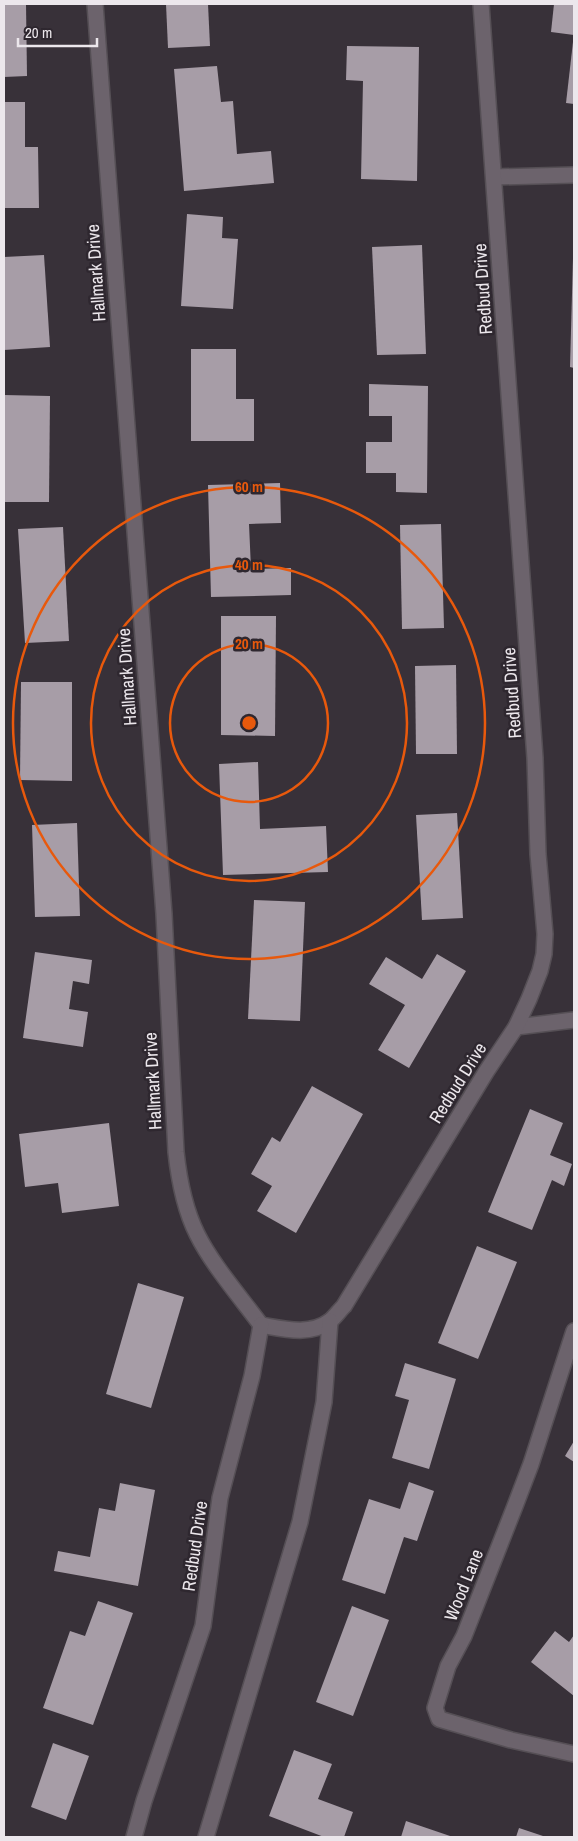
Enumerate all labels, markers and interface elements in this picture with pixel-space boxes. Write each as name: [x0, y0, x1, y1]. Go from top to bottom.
scale bar: [18, 15, 96, 47]
text: 20 m: [25, 22, 52, 43]
street label: Hallmark Drive: [80, 223, 111, 323]
street label: Redbud Drive: [467, 243, 498, 335]
text: 60 m: [235, 476, 263, 497]
text: 40 m: [235, 554, 263, 575]
street label: Hallmark Drive: [111, 627, 142, 727]
text: 20 m: [235, 633, 263, 654]
street label: Redbud Drive: [496, 647, 527, 739]
centre of rings: [240, 714, 258, 732]
street label: Hallmark Drive: [137, 1032, 168, 1130]
street label: Redbud Drive: [423, 1037, 492, 1128]
street label: Redbud Drive: [176, 1499, 213, 1593]
street label: Wood Lane: [438, 1545, 489, 1624]

